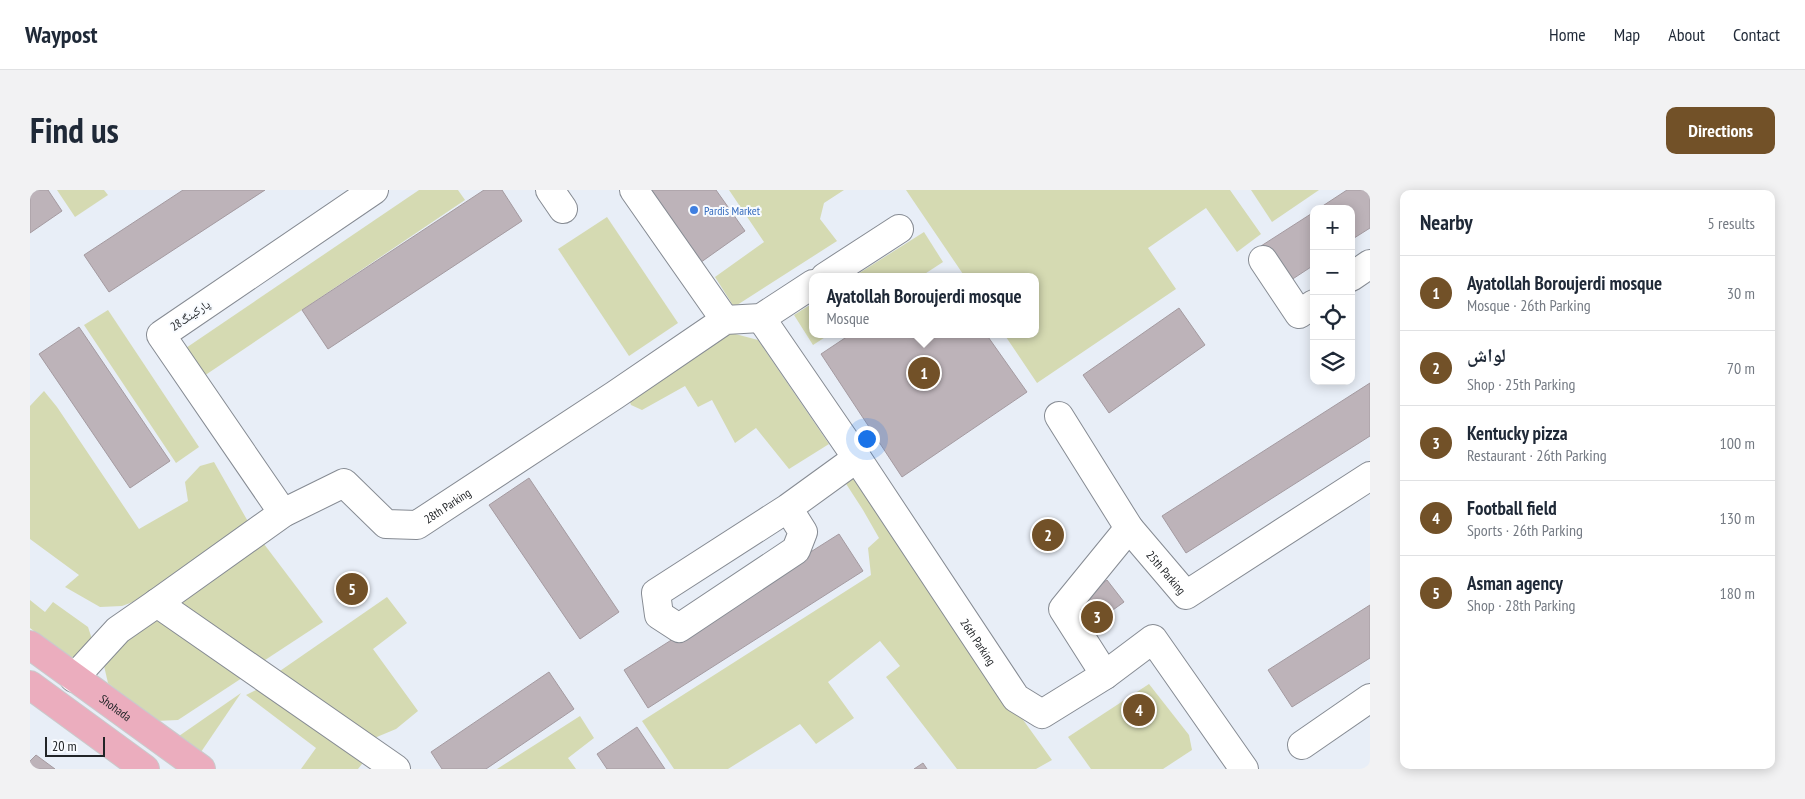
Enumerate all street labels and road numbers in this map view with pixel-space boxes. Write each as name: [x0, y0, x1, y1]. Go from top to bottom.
street label: پارکینگ28: [167, 296, 213, 334]
street label: 28th Parking: [421, 485, 473, 526]
street label: 25th Parking: [1144, 547, 1189, 597]
street label: 26th Parking: [958, 615, 999, 668]
street label: Shohada: [97, 691, 135, 724]

